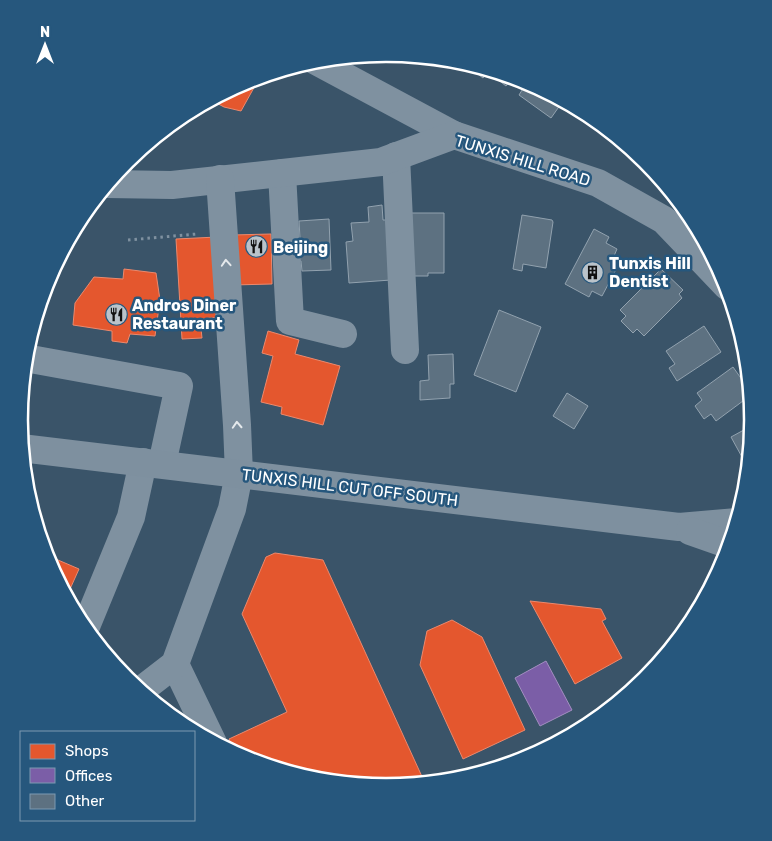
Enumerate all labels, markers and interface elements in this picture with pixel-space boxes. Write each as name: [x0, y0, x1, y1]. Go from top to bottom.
north arrow: [20, 20, 70, 70]
text: N: [40, 24, 50, 41]
street label: TUNXIS HILL ROAD: [453, 131, 593, 190]
restaurant icon: Beijing: [245, 235, 269, 259]
place label: Beijing: [273, 238, 328, 257]
place label: Tunxis Hill Dentist: [609, 254, 691, 291]
one-way arrow: [221, 258, 232, 266]
building icon: Tunxis Hill Dentist: [581, 260, 605, 284]
place label: Andros Diner Restaurant: [132, 296, 237, 333]
restaurant icon: Andros Diner Restaurant: [104, 302, 128, 326]
one-way arrow: [232, 421, 242, 428]
street label: TUNXIS HILL CUT OFF SOUTH: [241, 465, 459, 510]
legend: [20, 731, 195, 821]
text: Shops: [65, 742, 109, 760]
text: Offices: [65, 767, 113, 785]
text: Other: [65, 792, 105, 810]

